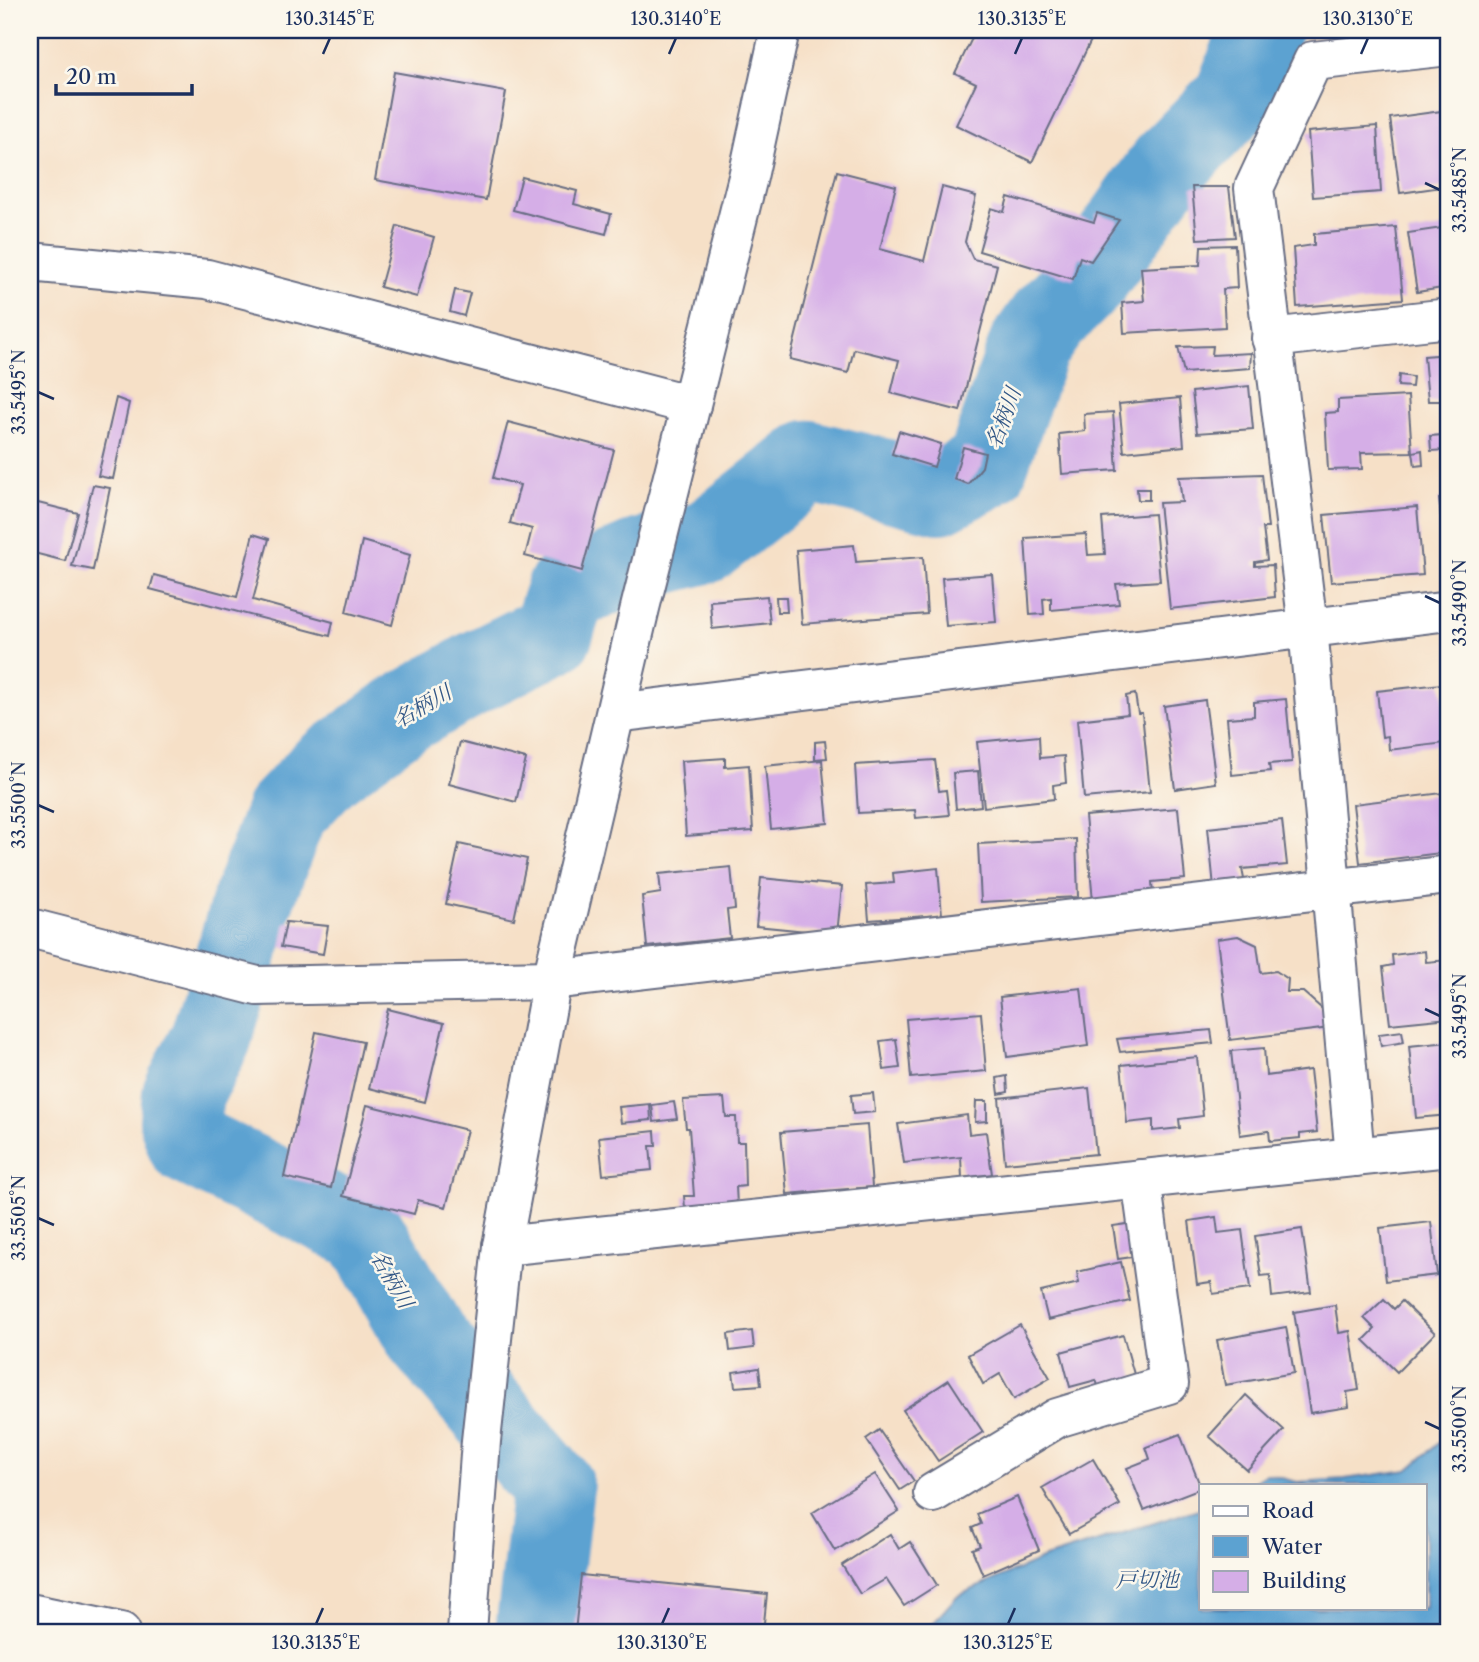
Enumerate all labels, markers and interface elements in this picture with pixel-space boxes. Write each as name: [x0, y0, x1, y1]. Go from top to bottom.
text: 130.3145°E: [285, 8, 375, 30]
text: 130.3140°E: [631, 8, 722, 30]
text: 130.3135°E: [978, 8, 1066, 30]
text: 130.3130°E: [1323, 8, 1413, 30]
scale bar: [56, 52, 192, 96]
text: 20 m: [66, 64, 117, 89]
text: 33.5485°N: [1449, 147, 1471, 233]
text: 33.5495°N: [8, 349, 30, 435]
water label: 名柄川: [980, 382, 1026, 452]
text: 33.5490°N: [1449, 559, 1471, 647]
water label: 名柄川: [388, 678, 457, 733]
text: 33.5500°N: [8, 761, 30, 849]
text: 33.5495°N: [1449, 973, 1471, 1059]
text: 33.5505°N: [8, 1175, 30, 1261]
water label: 名柄川: [365, 1245, 420, 1314]
text: 33.5500°N: [1449, 1385, 1471, 1473]
legend: [1199, 1484, 1426, 1610]
text: Road: [1262, 1498, 1314, 1523]
text: Water: [1261, 1534, 1322, 1559]
water label: 戸切池: [1116, 1567, 1180, 1592]
text: Building: [1262, 1568, 1347, 1593]
text: 130.3135°E: [272, 1632, 360, 1654]
text: 130.3130°E: [617, 1632, 707, 1654]
text: 130.3125°E: [963, 1632, 1053, 1654]

